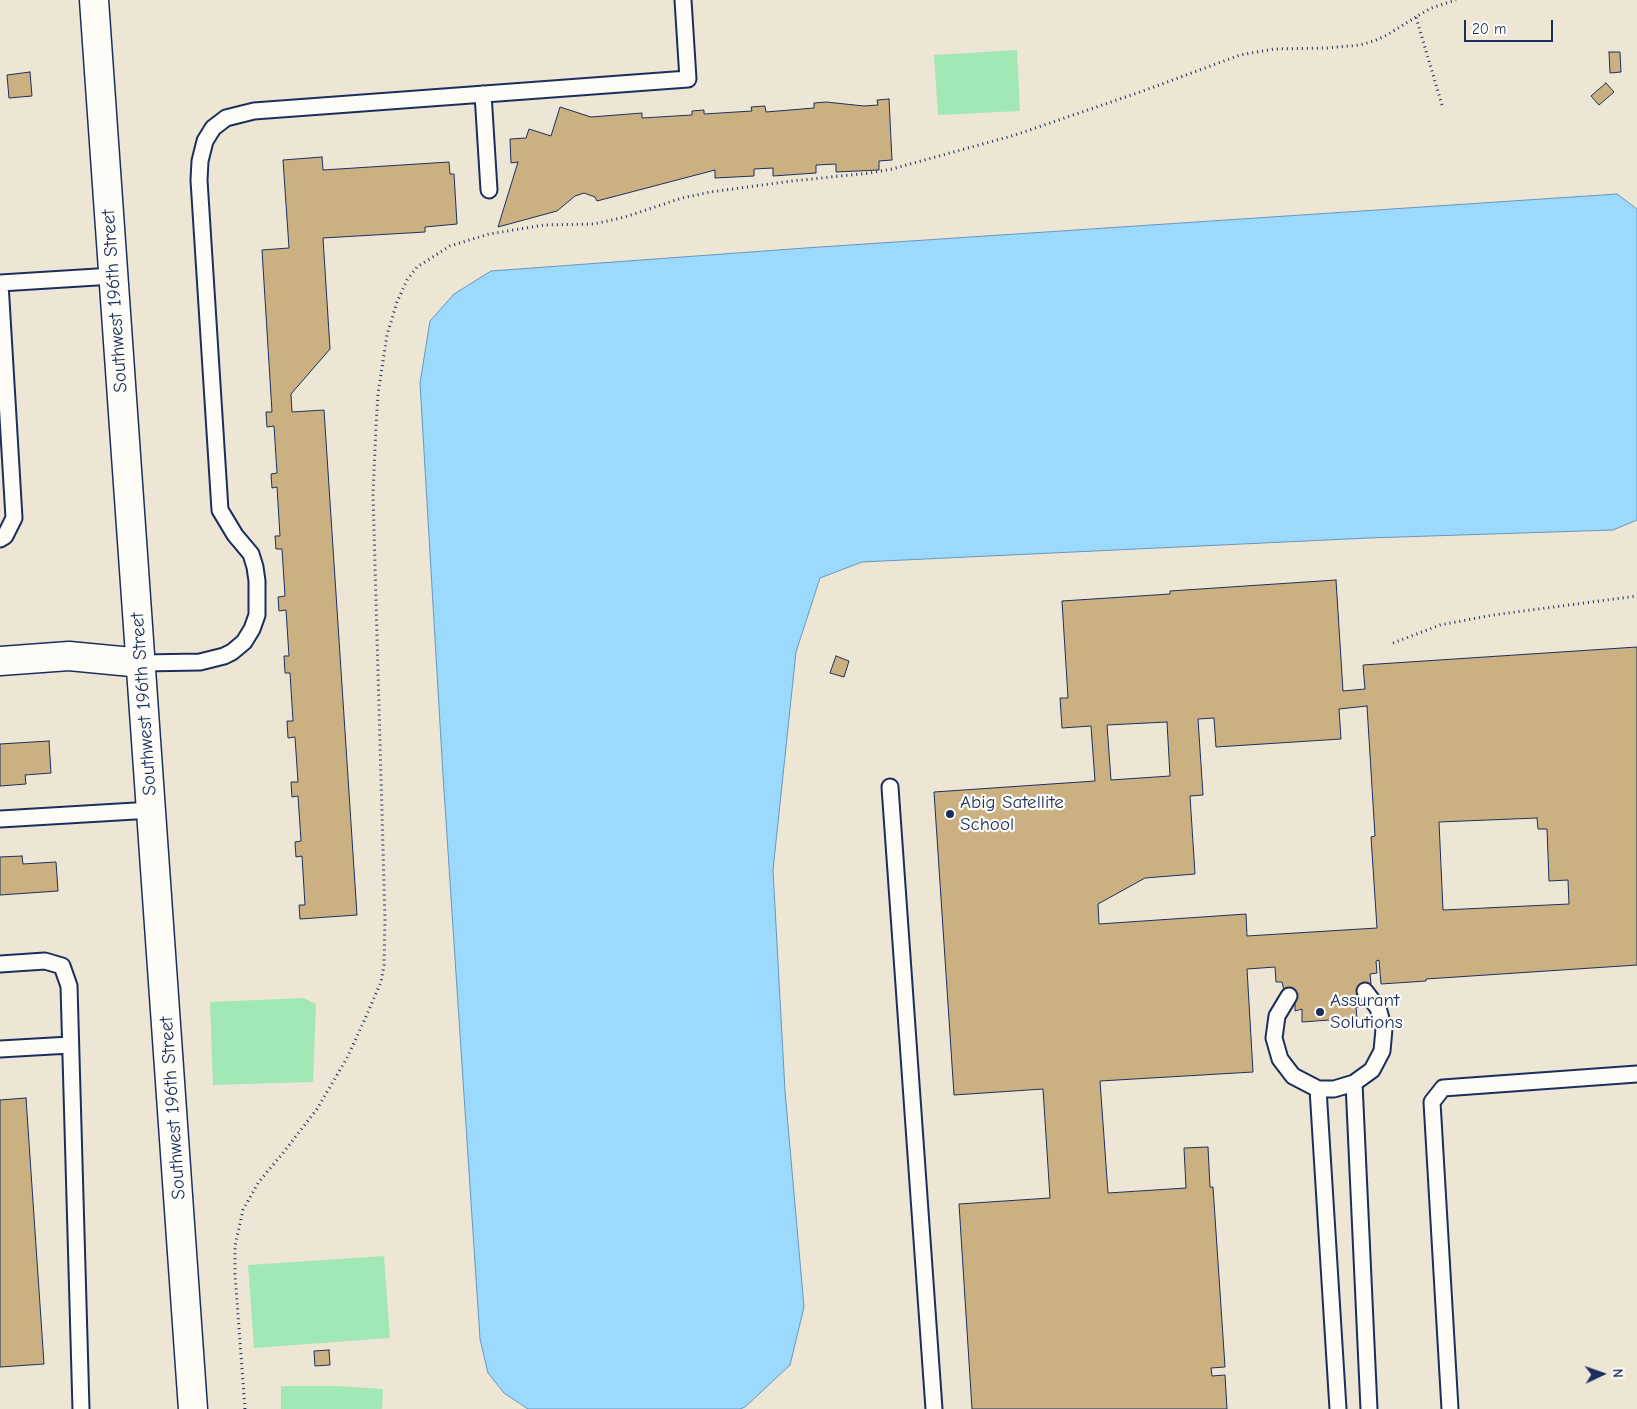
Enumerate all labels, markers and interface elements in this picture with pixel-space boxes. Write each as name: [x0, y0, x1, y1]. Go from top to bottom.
scale bar: [1467, 10, 1556, 42]
text: 20 m: [1472, 20, 1506, 38]
street label: Southwest 196th Street: [97, 209, 133, 393]
street label: Southwest 196th Street: [126, 612, 162, 796]
place label: Abig Satellite School: [960, 792, 1064, 836]
marker: Abig Satellite School: [944, 808, 956, 820]
place label: Assurant Solutions: [1330, 990, 1403, 1034]
marker: Assurant Solutions: [1314, 1006, 1326, 1018]
street label: Southwest 196th Street: [155, 1016, 191, 1200]
north arrow: [1577, 1349, 1627, 1399]
text: N: [1609, 1368, 1626, 1378]

